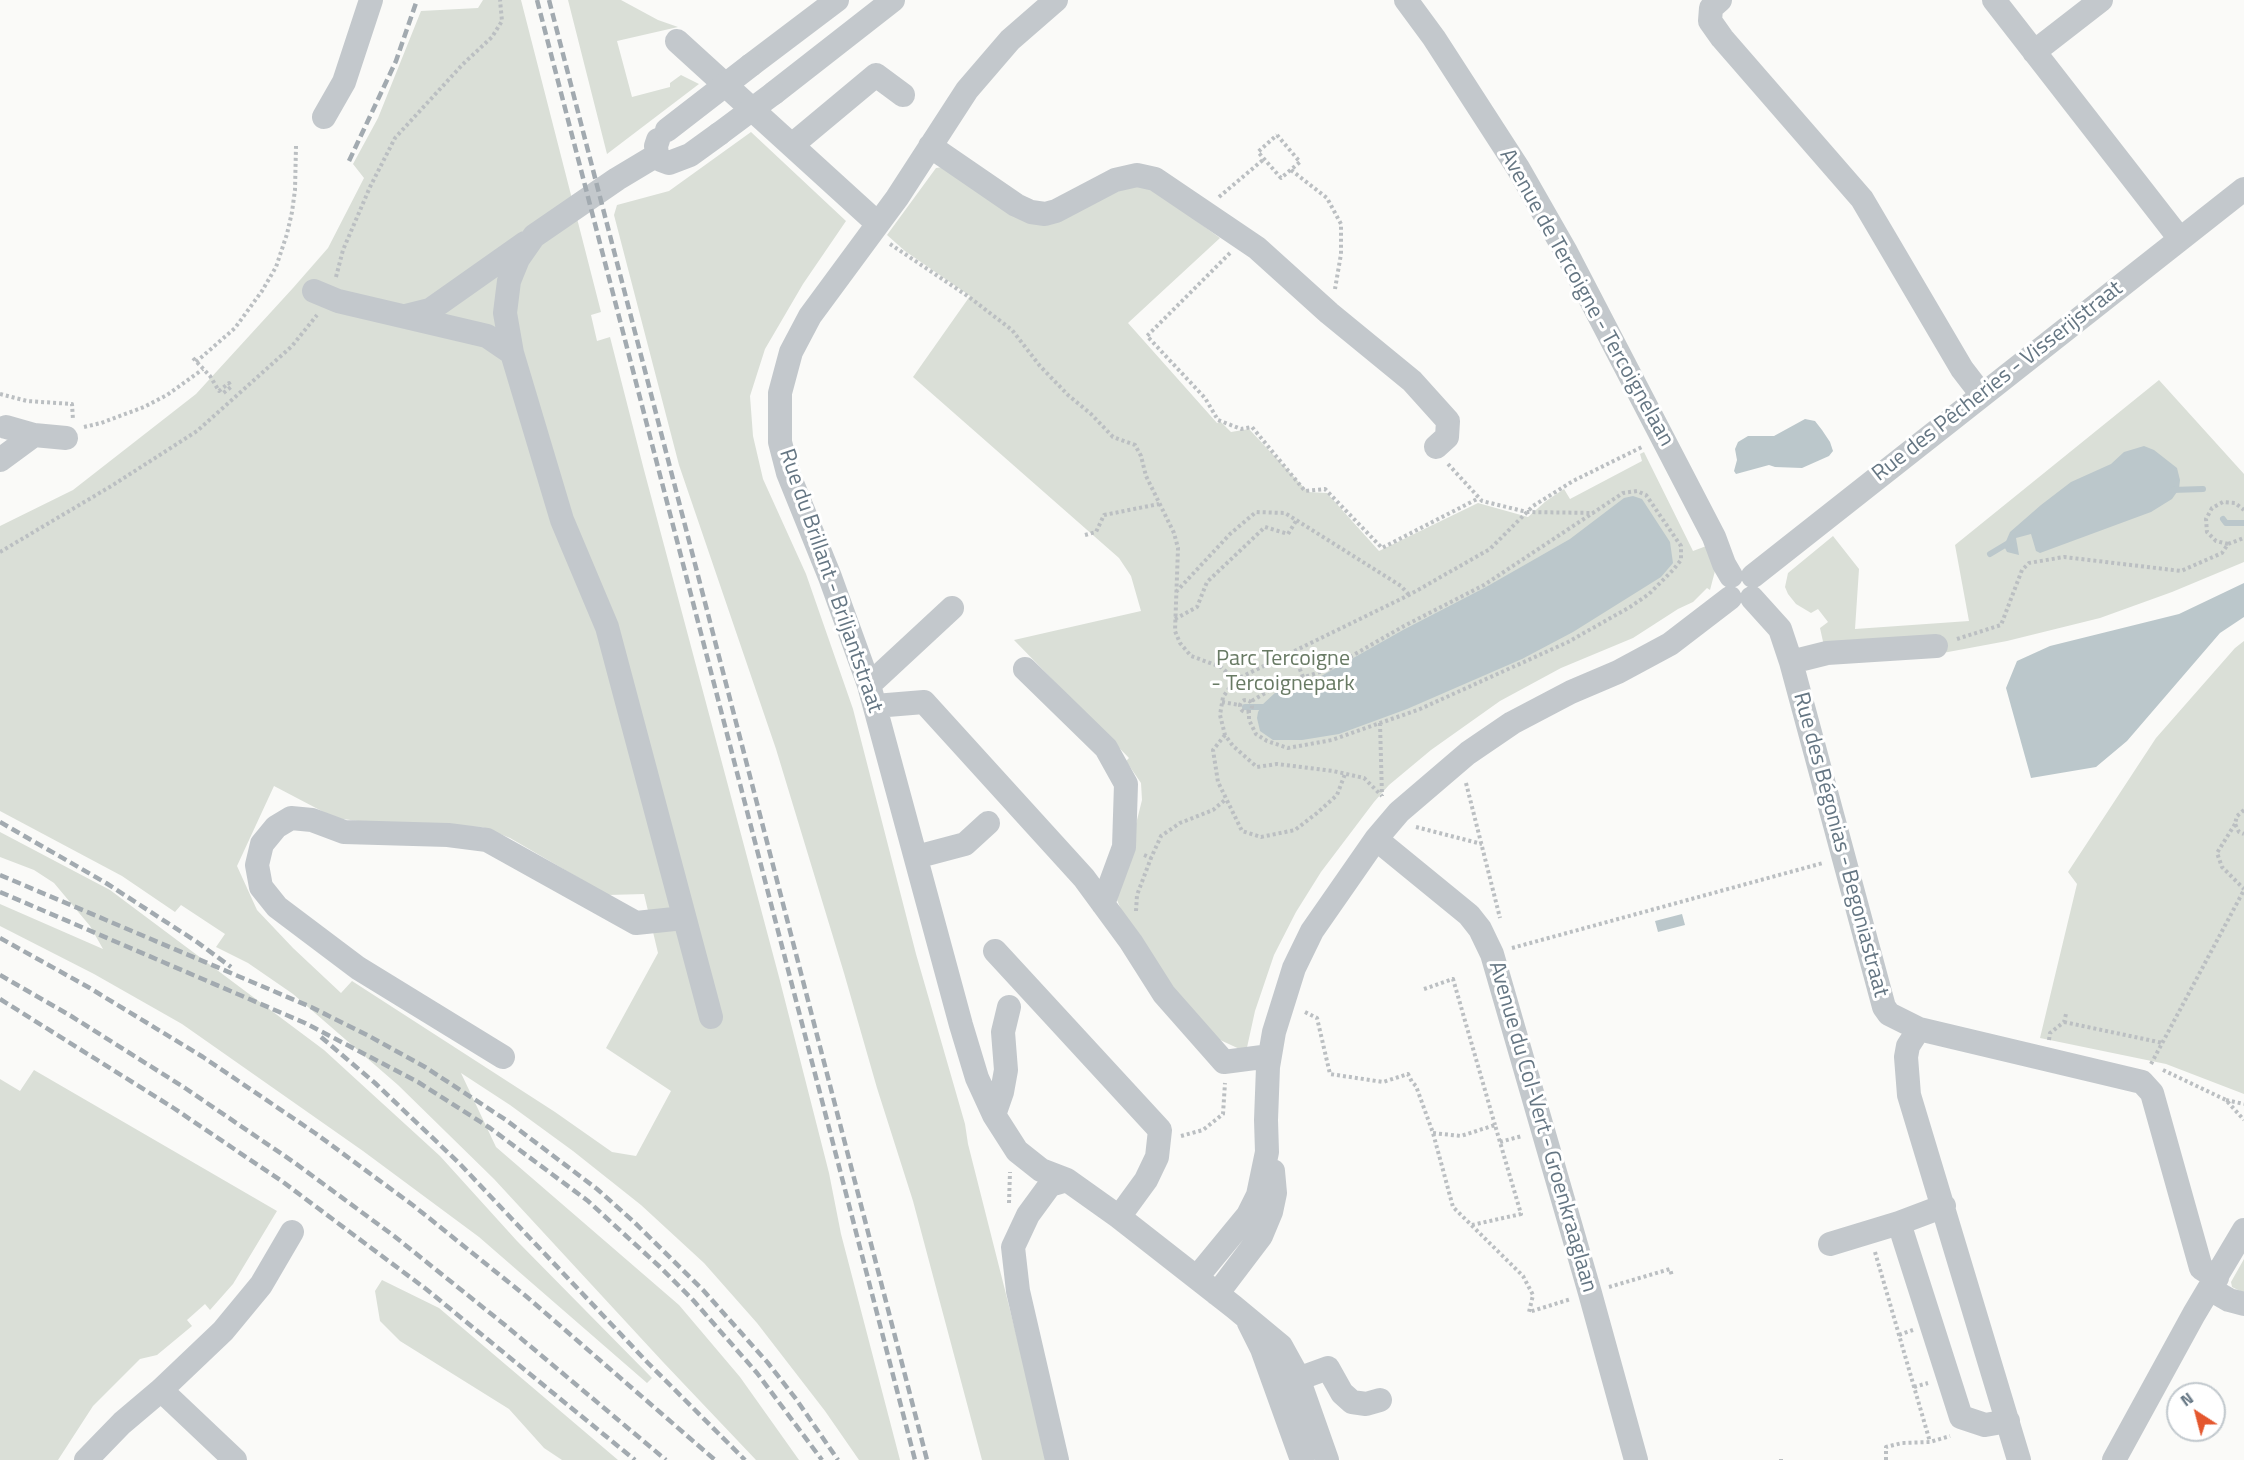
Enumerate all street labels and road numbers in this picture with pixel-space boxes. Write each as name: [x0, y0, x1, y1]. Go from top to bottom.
street label: Avenue de Tercoigne - Tercoignelaan: [1493, 145, 1679, 451]
street label: Rue des Pêcheries - Visserijstraat: [1868, 276, 2128, 488]
street label: Rue du Brillant - Briljantstraat: [772, 446, 888, 716]
street label: Rue des Bégonias - Begoniastraat: [1787, 690, 1893, 1000]
street label: Avenue du Col-Vert - Groenkraaglaan: [1482, 959, 1602, 1295]

